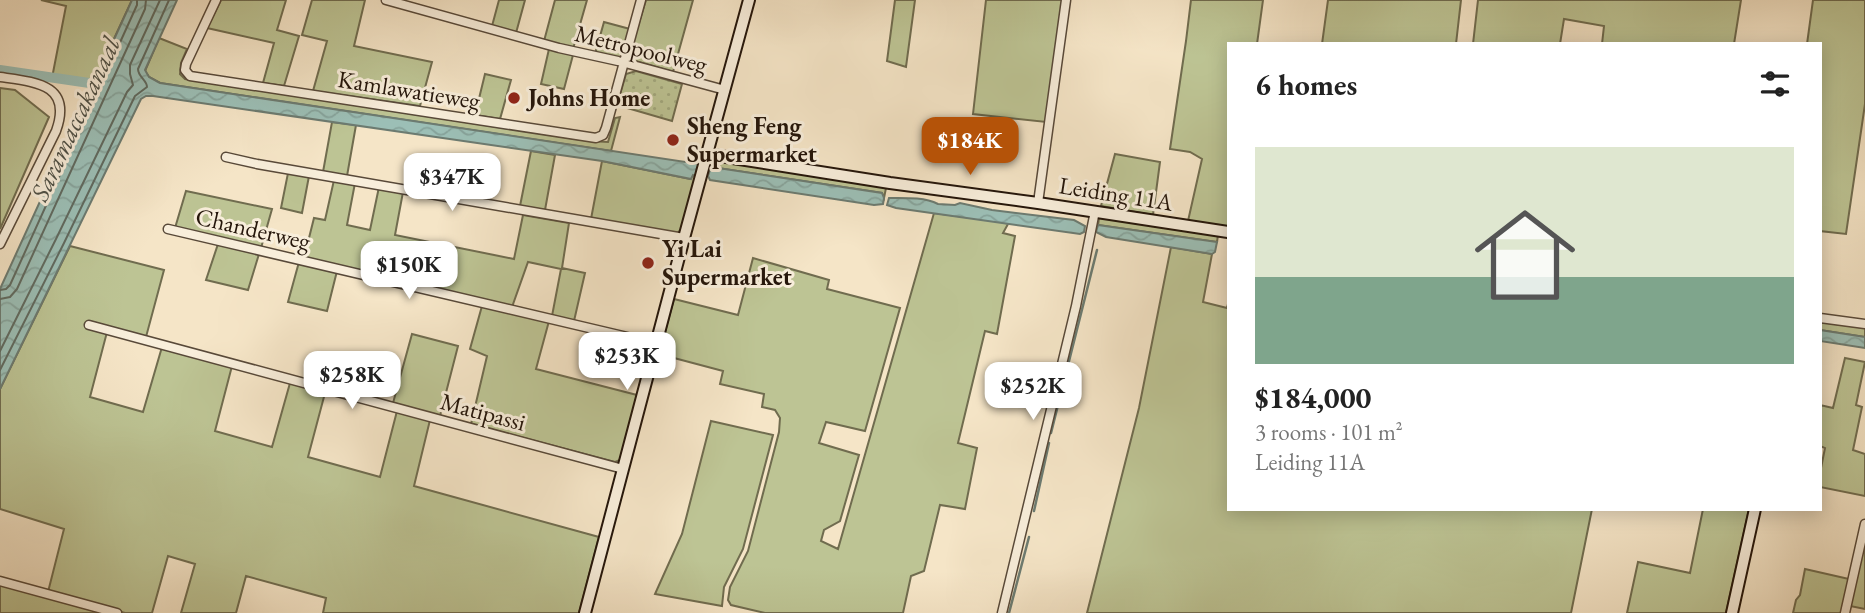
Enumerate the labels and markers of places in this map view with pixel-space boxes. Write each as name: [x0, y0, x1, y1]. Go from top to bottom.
place label: Johns Home: [526, 82, 650, 113]
marker: Johns Home: [506, 90, 522, 106]
place label: Sheng Feng Supermarket: [687, 110, 817, 169]
pin: $184K: [921, 118, 1019, 177]
marker: Sheng Feng Supermarket: [665, 132, 681, 148]
pin: $347K: [403, 154, 501, 213]
place label: Yi Lai Supermarket: [662, 233, 792, 292]
pin: $150K: [360, 242, 458, 301]
marker: Yi Lai Supermarket: [640, 255, 656, 271]
pin: $253K: [578, 332, 676, 392]
pin: $258K: [303, 352, 401, 411]
pin: $252K: [984, 362, 1082, 422]

